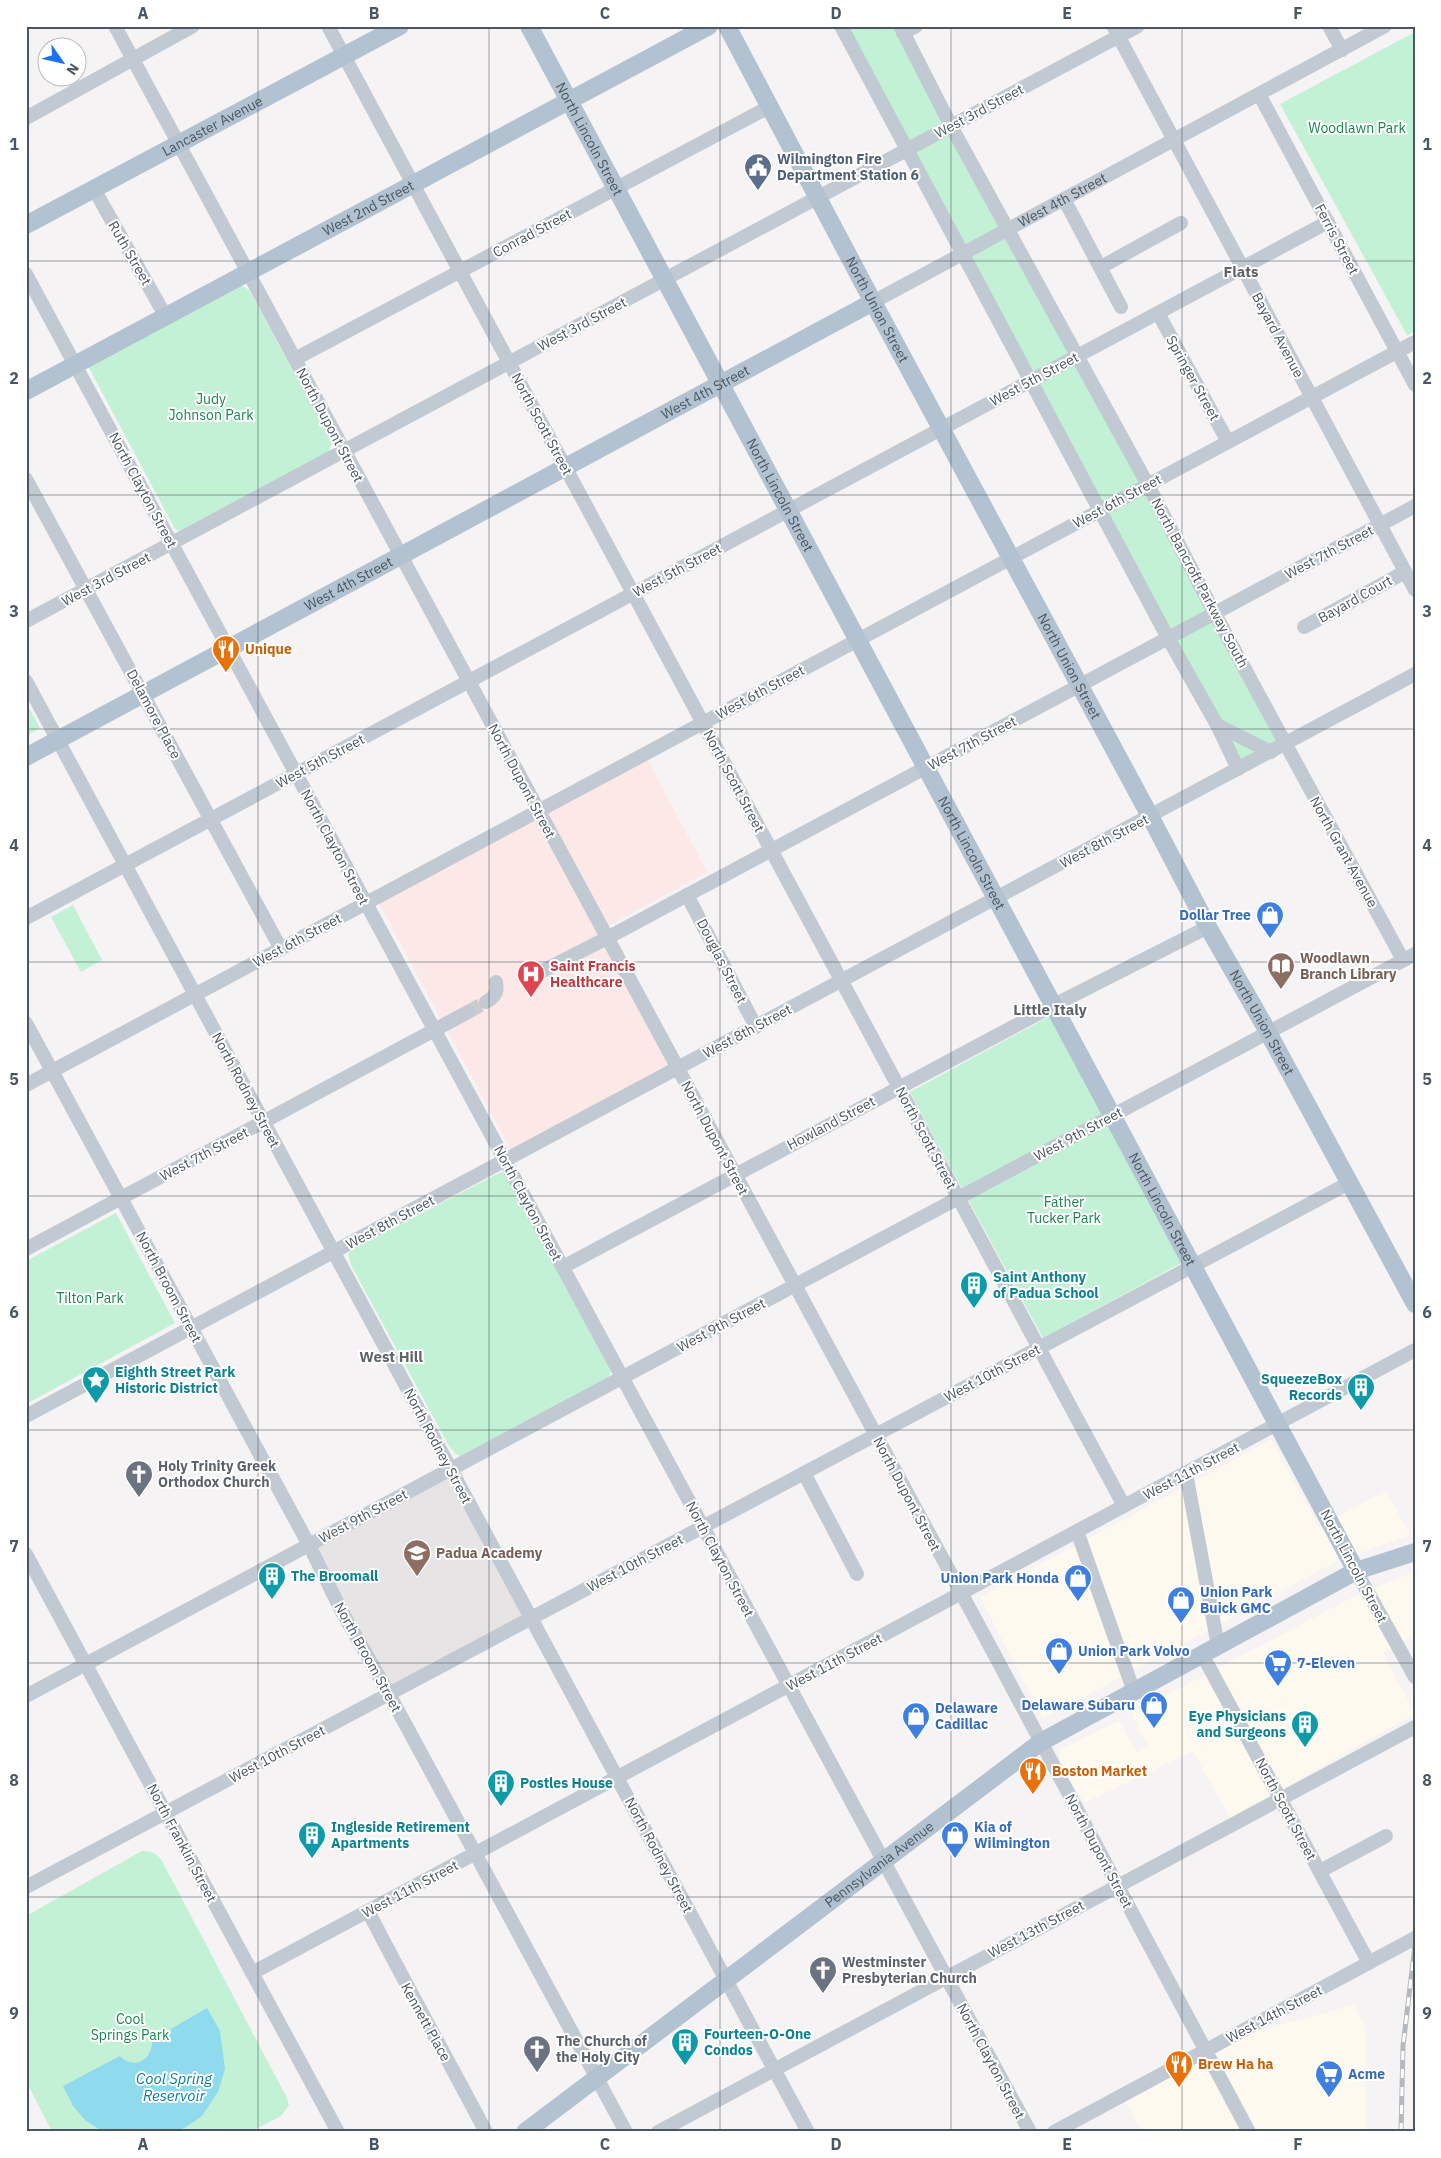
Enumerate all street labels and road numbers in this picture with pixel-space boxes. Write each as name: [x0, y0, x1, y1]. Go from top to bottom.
street label: North Lincoln Street: [552, 79, 627, 199]
street label: West 3rd Street: [931, 80, 1027, 142]
street label: Lancaster Avenue: [159, 92, 266, 160]
street label: West 4th Street: [1015, 169, 1110, 231]
street label: West 2nd Street: [319, 176, 417, 240]
street label: Ferris Street: [1311, 201, 1363, 277]
street label: Conrad Street: [489, 205, 575, 261]
street label: Ruth Street: [104, 218, 156, 289]
street label: North Union Street: [842, 254, 913, 366]
street label: Bayard Avenue: [1248, 289, 1308, 381]
street label: West 3rd Street: [534, 293, 630, 355]
street label: Springer Street: [1162, 332, 1224, 424]
street label: West 5th Street: [987, 348, 1081, 410]
street label: West 4th Street: [658, 361, 753, 423]
street label: North Dupont Street: [292, 365, 368, 485]
street label: North Scott Street: [507, 370, 577, 478]
street label: North Clayton Street: [105, 429, 181, 551]
street label: North Lincoln Street: [742, 435, 818, 555]
street label: West 6th Street: [1070, 470, 1164, 532]
street label: North Bancroft Parkway South: [1148, 495, 1252, 671]
street label: West 7th Street: [1282, 521, 1376, 583]
street label: West 5th Street: [630, 539, 724, 601]
street label: West 3rd Street: [58, 548, 154, 610]
street label: West 4th Street: [301, 553, 396, 615]
street label: Bayard Court: [1315, 571, 1395, 627]
street label: North Union Street: [1033, 610, 1105, 722]
street label: West 6th Street: [713, 661, 807, 723]
street label: Delamore Place: [123, 666, 185, 762]
street label: West 7th Street: [925, 712, 1019, 774]
street label: North Dupont Street: [484, 721, 560, 841]
street label: North Scott Street: [699, 727, 769, 835]
street label: West 5th Street: [273, 730, 367, 792]
street label: North Clayton Street: [297, 786, 373, 908]
street label: North Lincoln Street: [934, 793, 1009, 913]
street label: North Grant Avenue: [1306, 793, 1382, 911]
street label: West 8th Street: [1057, 810, 1151, 872]
street label: West 6th Street: [250, 909, 344, 971]
street label: Douglas Street: [693, 916, 751, 1006]
street label: North Union Street: [1225, 967, 1298, 1078]
street label: West 8th Street: [700, 1000, 794, 1062]
street label: North Rodney Street: [208, 1029, 284, 1151]
street label: North Dupont Street: [677, 1078, 753, 1198]
street label: North Scott Street: [891, 1084, 961, 1192]
street label: Howland Street: [784, 1092, 878, 1154]
street label: West 9th Street: [1031, 1103, 1125, 1165]
street label: West 7th Street: [157, 1123, 251, 1185]
street label: North Clayton Street: [490, 1142, 566, 1264]
street label: North Lincoln Street: [1125, 1149, 1200, 1269]
street label: West 8th Street: [343, 1191, 437, 1253]
street label: North Broom Street: [132, 1229, 206, 1346]
street label: West 9th Street: [674, 1294, 768, 1356]
street label: West 10th Street: [941, 1340, 1043, 1406]
street label: North Rodney Street: [400, 1385, 476, 1507]
street label: North Dupont Street: [869, 1434, 945, 1554]
street label: West 11th Street: [1140, 1438, 1242, 1504]
street label: West 9th Street: [316, 1485, 410, 1547]
street label: North Clayton Street: [682, 1498, 758, 1620]
street label: North Lincoln Street: [1317, 1506, 1392, 1626]
street label: West 10th Street: [584, 1530, 686, 1596]
street label: North Broom Street: [330, 1599, 406, 1715]
street label: West 11th Street: [783, 1629, 885, 1695]
street label: West 10th Street: [226, 1721, 328, 1787]
street label: North Scott Street: [1251, 1755, 1321, 1863]
street label: North Franklin Street: [143, 1781, 221, 1905]
street label: North Dupont Street: [1061, 1791, 1137, 1911]
street label: North Rodney Street: [621, 1794, 697, 1916]
street label: Pennsylvania Avenue: [821, 1817, 938, 1911]
street label: West 11th Street: [359, 1856, 461, 1922]
street label: West 13th Street: [985, 1896, 1087, 1962]
street label: Kennett Place: [397, 1979, 455, 2065]
street label: West 14th Street: [1223, 1981, 1325, 2047]
street label: North Clayton Street: [953, 2000, 1029, 2122]

